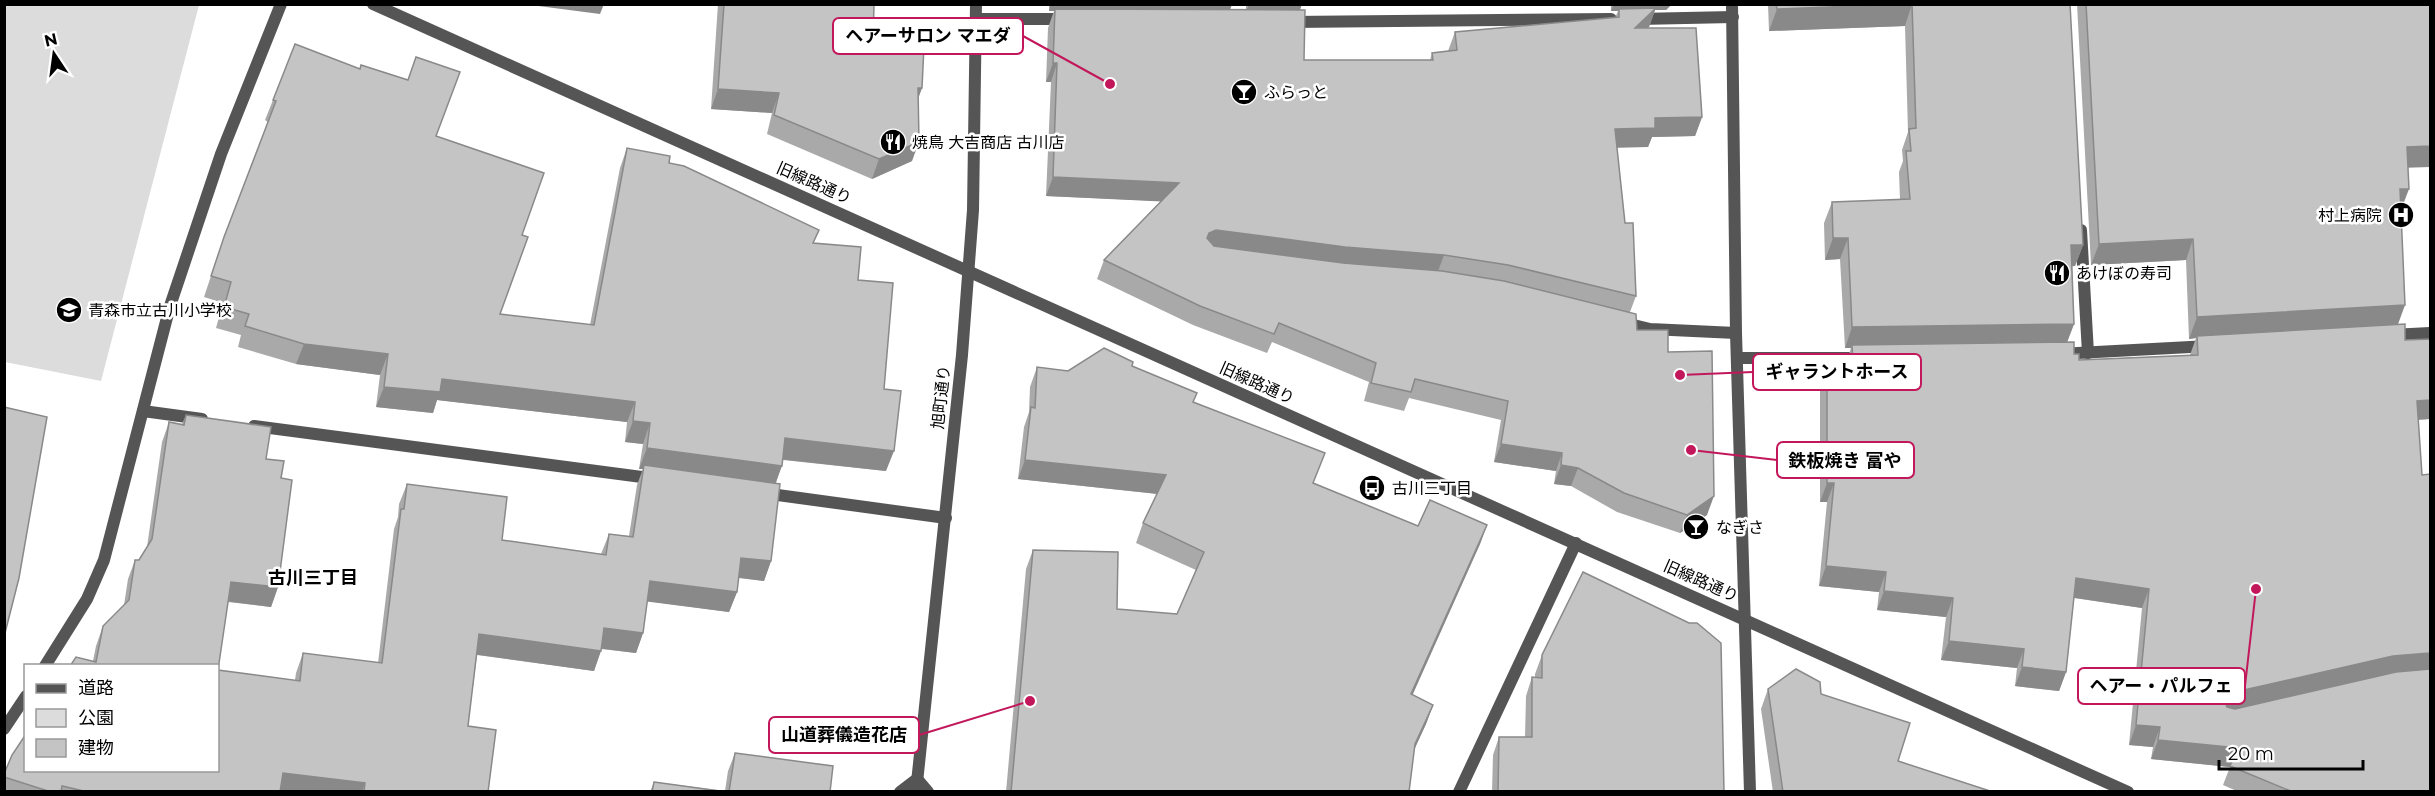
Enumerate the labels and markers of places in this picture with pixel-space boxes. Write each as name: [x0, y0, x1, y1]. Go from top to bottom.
callout: ヘアーサロン マエダ: [833, 18, 1023, 54]
bar icon: ふらっと: [1229, 77, 1259, 107]
place label: ふらっと: [1264, 83, 1328, 102]
restaurant icon: 焼鳥 大吉商店 古川店: [878, 127, 908, 157]
place label: 焼鳥 大吉商店 古川店: [912, 133, 1064, 152]
hospital icon: 村上病院: [2386, 200, 2416, 230]
place label: 村上病院: [2318, 206, 2382, 225]
restaurant icon: あけぼの寿司: [2042, 258, 2072, 288]
place label: あけぼの寿司: [2076, 264, 2172, 283]
school or university icon: 青森市立古川小学校: [54, 295, 84, 325]
place label: 青森市立古川小学校: [88, 301, 232, 320]
callout: ギャラントホース: [1753, 354, 1921, 390]
callout: 鉄板焼き 富や: [1777, 442, 1914, 478]
bus stop icon: 古川三丁目: [1357, 473, 1387, 503]
place label: 古川三丁目: [1392, 479, 1472, 498]
bar icon: なぎさ: [1681, 512, 1711, 542]
place label: なぎさ: [1716, 518, 1764, 537]
callout: ヘアー・パルフェ: [2078, 668, 2245, 704]
callout: 山道葬儀造花店: [769, 717, 919, 753]

